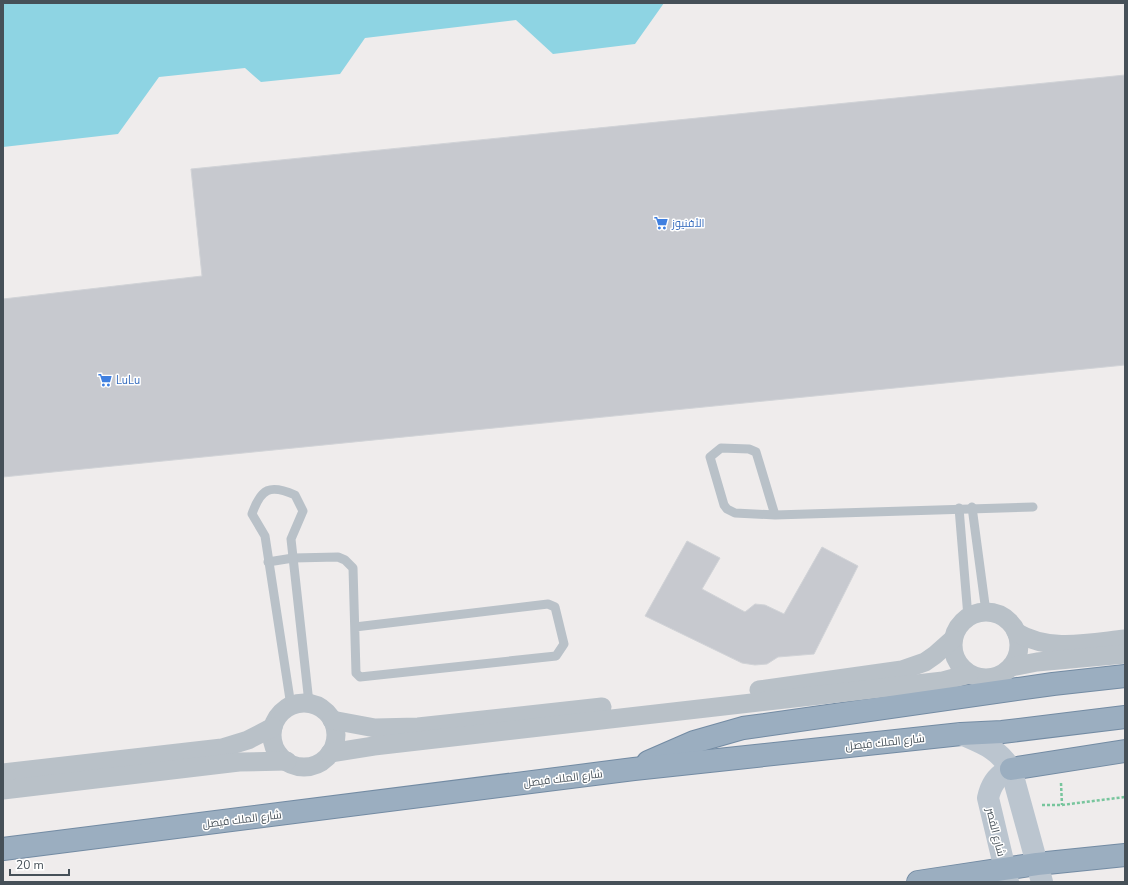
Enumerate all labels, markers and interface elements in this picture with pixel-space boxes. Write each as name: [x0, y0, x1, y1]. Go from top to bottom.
supermarket icon: الأفنيوز: [653, 215, 669, 231]
place label: الأفنيوز: [671, 216, 704, 231]
supermarket icon: LuLu: [97, 372, 113, 388]
place label: LuLu: [116, 373, 140, 388]
street label: شارع الملك فيصل: [845, 731, 925, 754]
street label: شارع الملك فيصل: [523, 766, 604, 791]
street label: شارع القصر: [982, 805, 1009, 858]
street label: شارع الملك فيصل: [202, 807, 283, 832]
scale bar: [10, 851, 69, 877]
text: 20 m: [16, 857, 44, 873]

